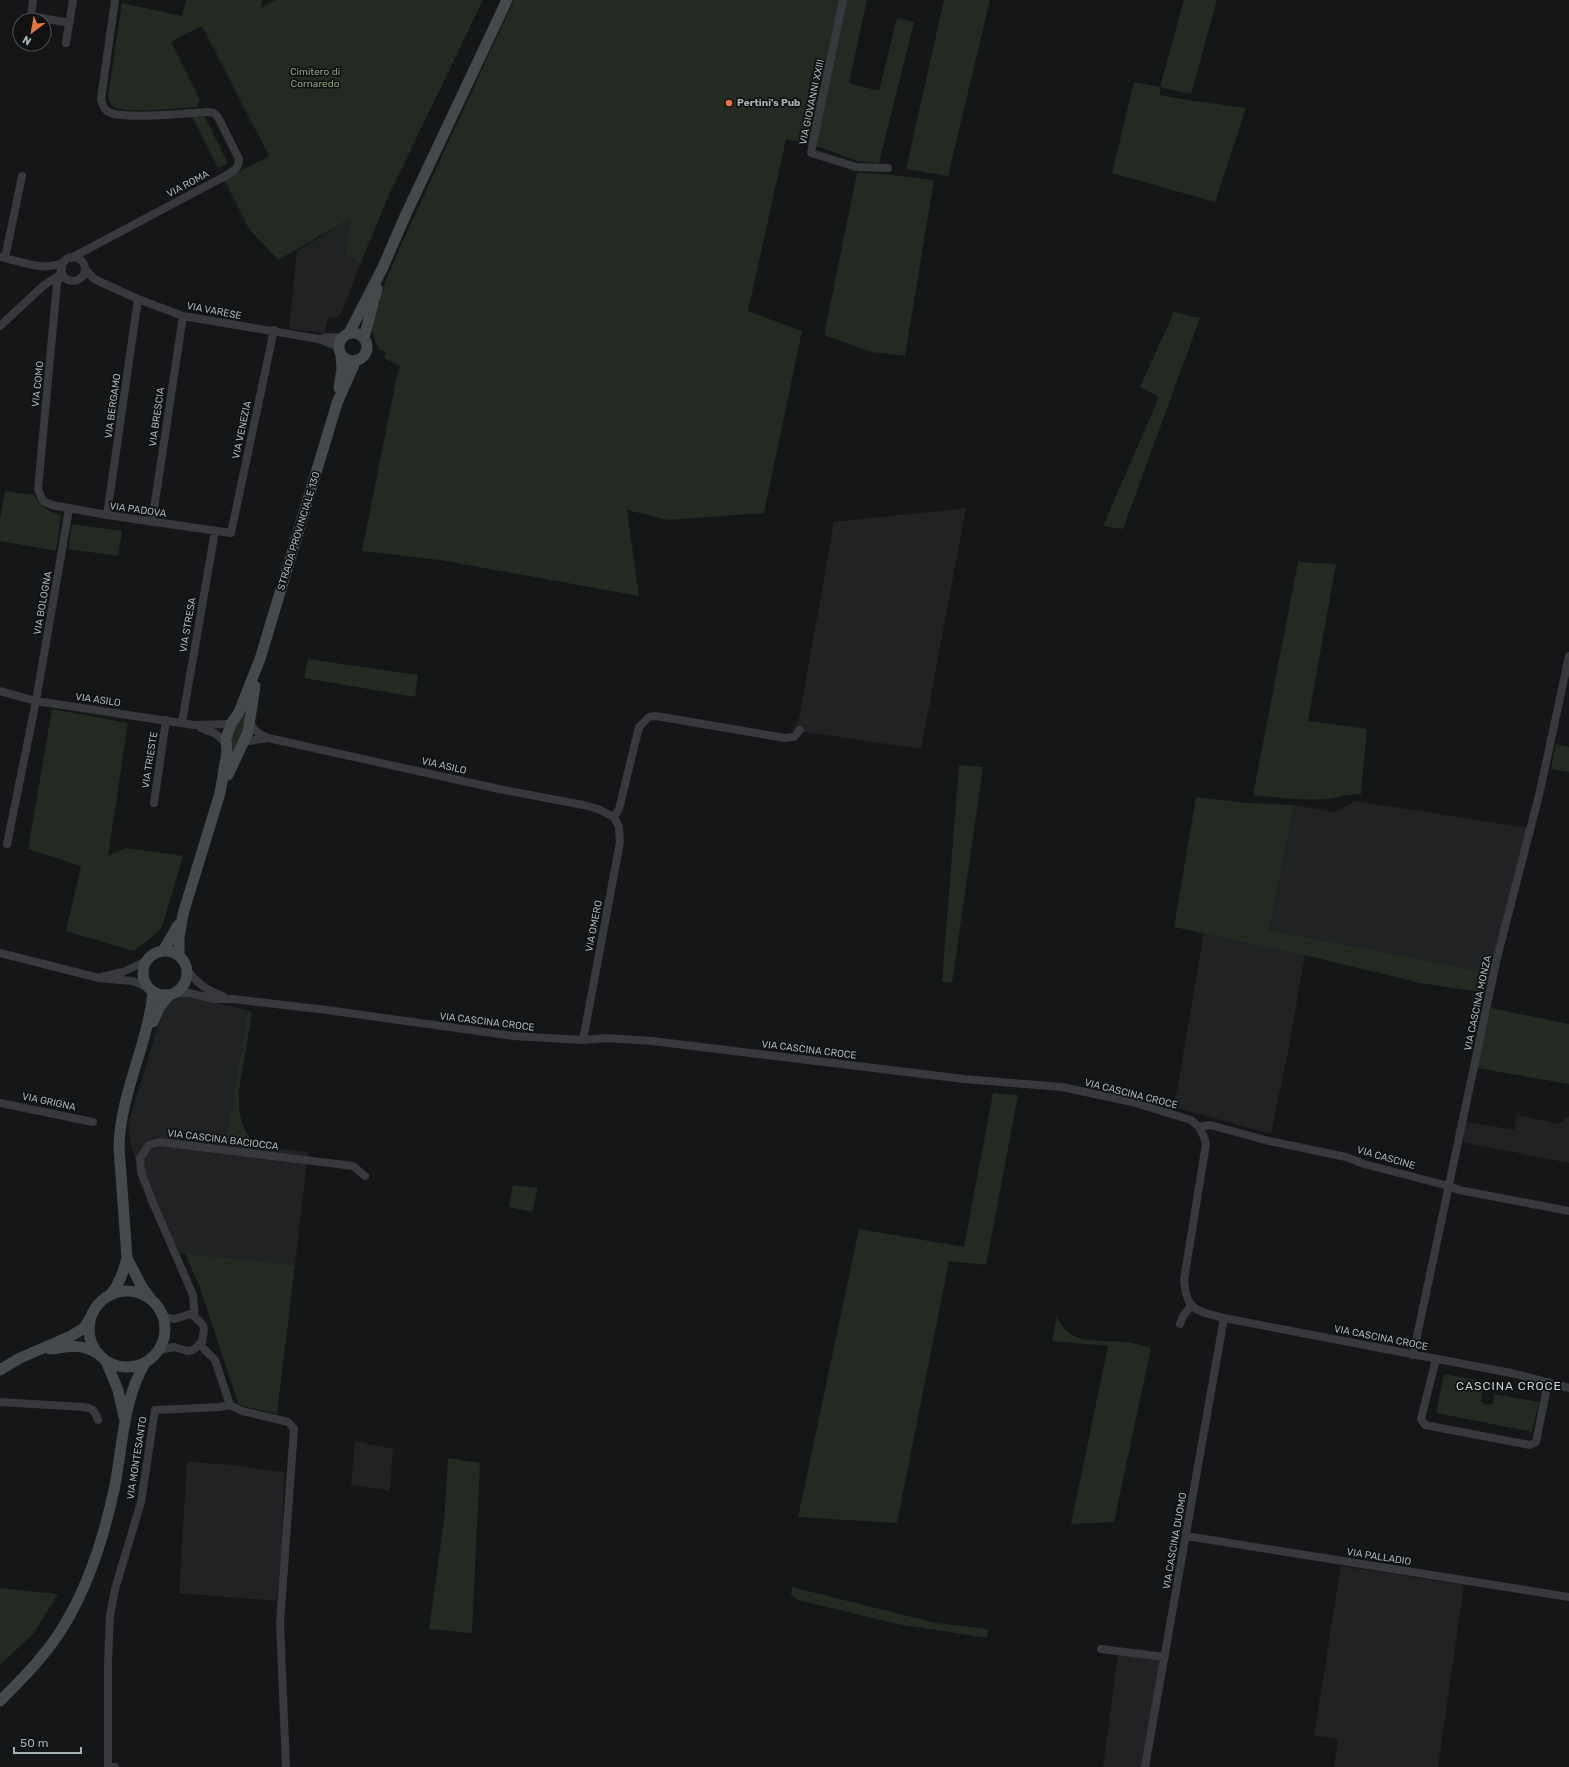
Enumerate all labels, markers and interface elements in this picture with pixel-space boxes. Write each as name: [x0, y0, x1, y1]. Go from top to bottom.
north arrow: [12, 12, 52, 52]
text: N: [20, 32, 34, 48]
street label: VIA GIOVANNI XXIII: [797, 58, 827, 146]
park label: Cimitero di Cornaredo: [290, 66, 340, 90]
place label: Pertini's Pub: [737, 97, 800, 109]
marker: Pertini's Pub: [724, 98, 734, 108]
street label: VIA ROMA: [165, 168, 211, 200]
street label: VIA VARESE: [186, 300, 242, 322]
street label: VIA COMO: [30, 360, 46, 408]
street label: VIA BERGAMO: [102, 372, 124, 439]
street label: VIA BRESCIA: [147, 386, 167, 447]
street label: VIA VENEZIA: [230, 400, 254, 460]
street label: STRADA PROVINCIALE 130: [275, 470, 323, 592]
street label: VIA PADOVA: [109, 500, 167, 520]
street label: VIA BOLOGNA: [32, 570, 55, 636]
street label: VIA STRESA: [177, 596, 199, 653]
street label: VIA ASILO: [75, 691, 122, 709]
street label: VIA TRIESTE: [140, 731, 160, 789]
street label: VIA ASILO: [420, 755, 468, 777]
street label: VIA OMERO: [583, 899, 605, 953]
street label: VIA CASCINA MONZA: [1462, 954, 1494, 1052]
street label: VIA CASCINA CROCE: [439, 1010, 535, 1034]
street label: VIA CASCINA CROCE: [761, 1038, 857, 1062]
street label: VIA CASCINA CROCE: [1083, 1077, 1179, 1111]
street label: VIA GRIGNA: [21, 1090, 77, 1114]
street label: VIA CASCINA BACIOCCA: [167, 1127, 280, 1153]
street label: VIA CASCINE: [1356, 1144, 1416, 1172]
street label: VIA CASCINA CROCE: [1333, 1323, 1429, 1353]
district label: CASCINA CROCE: [1456, 1379, 1562, 1393]
street label: VIA MONTESANTO: [125, 1415, 150, 1500]
street label: VIA CASCINA DUOMO: [1161, 1491, 1189, 1590]
street label: VIA PALLADIO: [1346, 1546, 1412, 1568]
scale bar: [14, 1729, 81, 1755]
text: 50 m: [20, 1736, 48, 1750]

